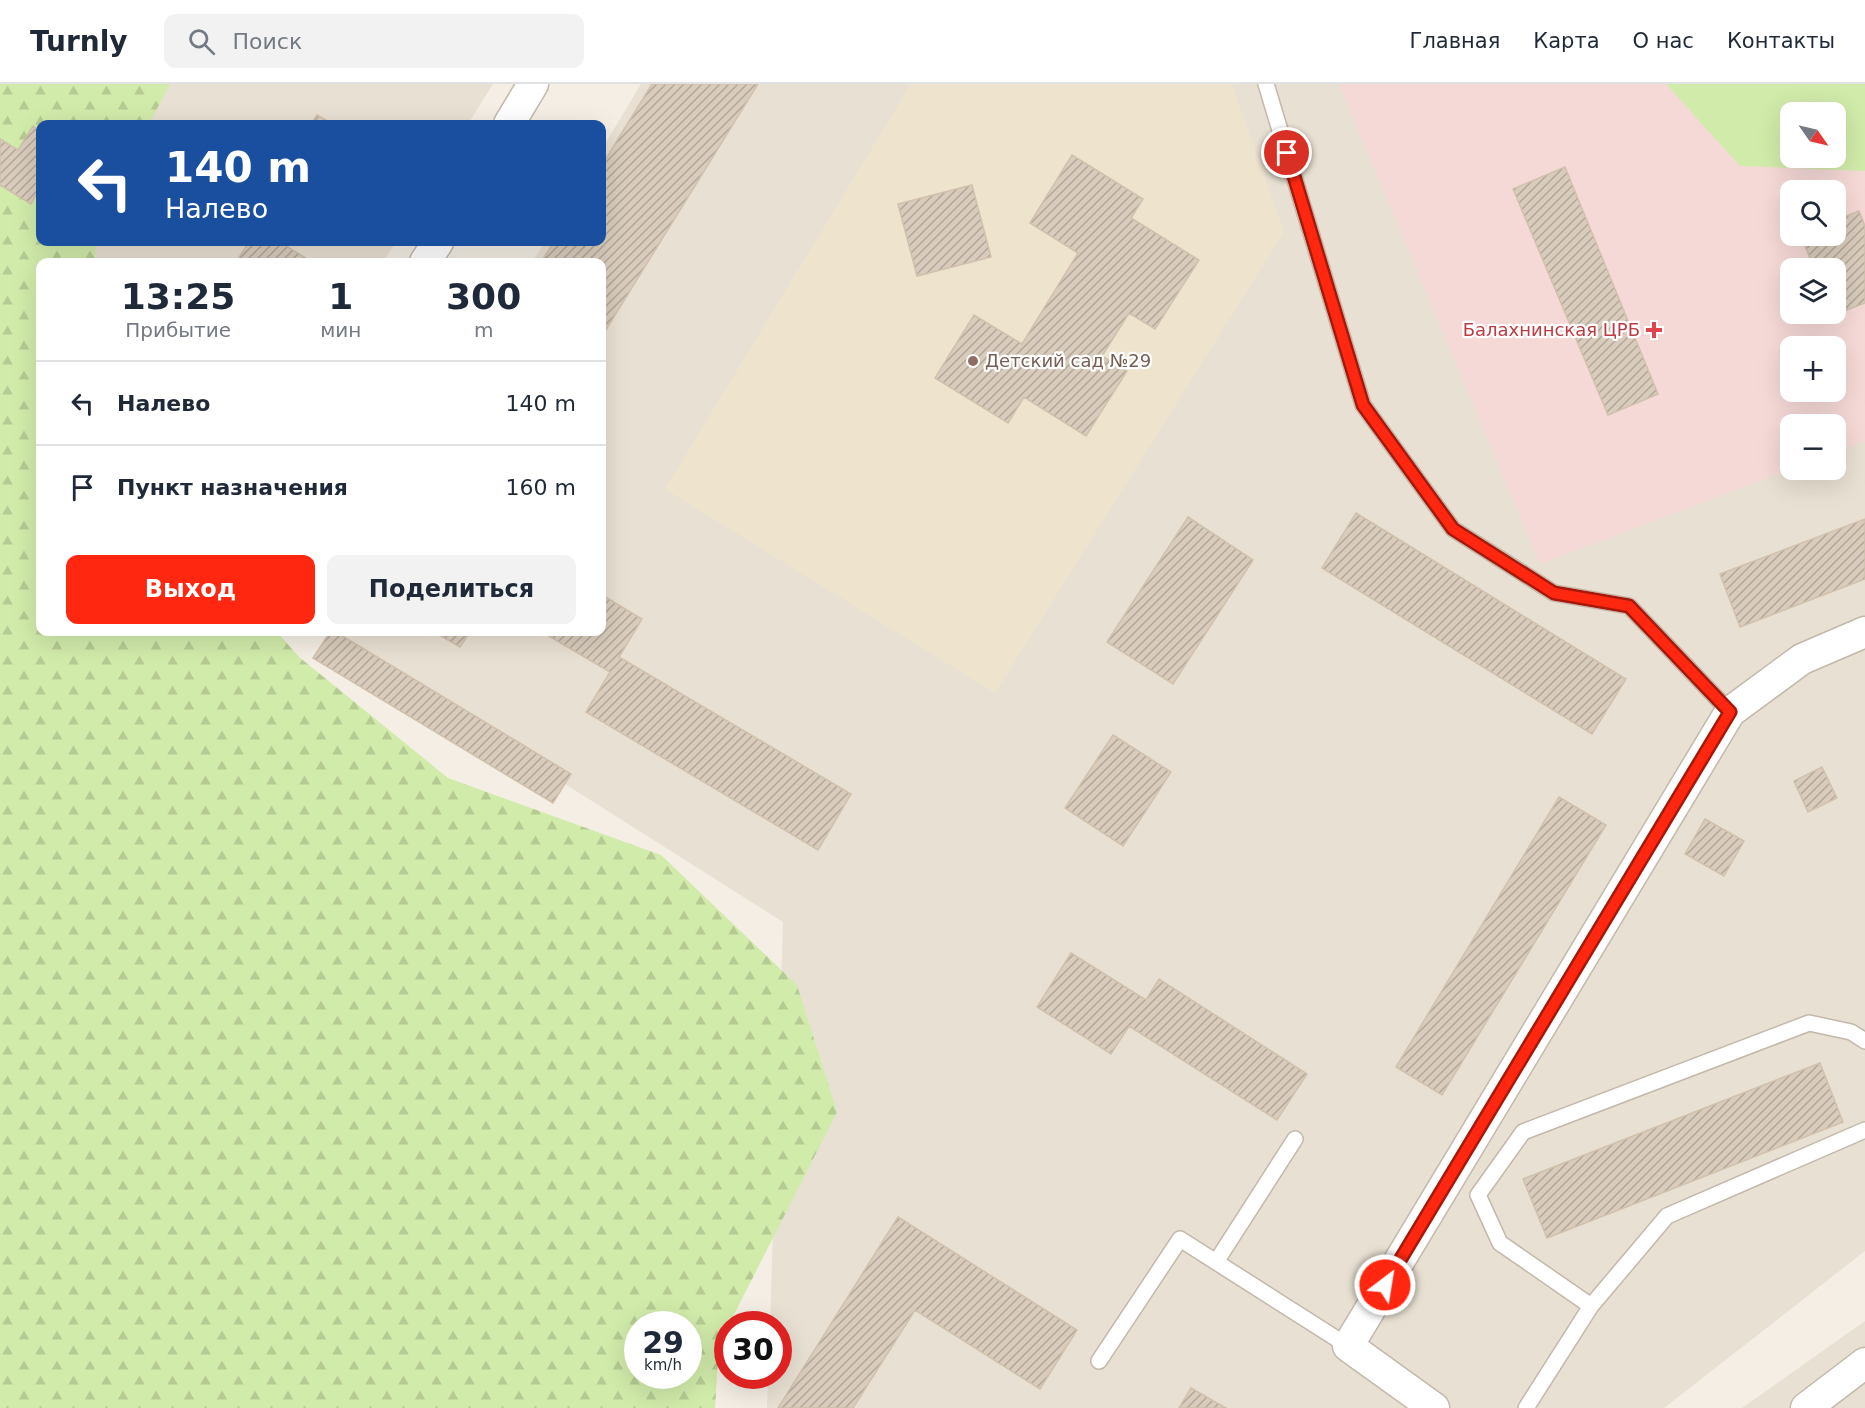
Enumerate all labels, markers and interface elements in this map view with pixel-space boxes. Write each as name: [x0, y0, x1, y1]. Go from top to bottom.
search box: [164, 14, 584, 68]
text: Turnly: [30, 25, 128, 58]
icon: search: [185, 25, 218, 58]
text: Поиск: [233, 29, 302, 54]
text: Главная: [1410, 29, 1500, 53]
text: Карта: [1533, 29, 1600, 53]
text: О нас: [1633, 29, 1694, 53]
text: Контакты: [1727, 29, 1835, 53]
north arrow: [1780, 102, 1846, 168]
map controls: [1780, 102, 1846, 480]
pin: [1261, 127, 1312, 178]
icon: arrive: [1270, 136, 1303, 169]
text: 140 m: [165, 143, 311, 192]
icon: left: [66, 144, 144, 222]
button: search: [1780, 180, 1846, 246]
text: Налево: [165, 193, 268, 224]
button: layers: [1780, 258, 1846, 324]
text: 13:25: [121, 276, 235, 317]
text: 1: [328, 276, 353, 317]
text: 300: [446, 276, 521, 317]
text: Прибытие: [125, 318, 231, 342]
text: мин: [320, 318, 361, 342]
text: m: [474, 318, 493, 342]
place label: Балахнинская ЦРБ: [1463, 319, 1640, 340]
marker: Балахнинская ЦРБ: [1645, 321, 1663, 339]
button: +: [1780, 336, 1846, 402]
place label: Детский сад №29: [985, 350, 1151, 371]
marker: Детский сад №29: [966, 354, 980, 368]
icon: left: [66, 387, 99, 420]
text: Налево: [117, 391, 210, 416]
text: 140 m: [506, 391, 576, 416]
button: −: [1780, 414, 1846, 480]
icon: arrive: [66, 471, 99, 504]
text: Пункт назначения: [117, 475, 348, 500]
text: 160 m: [506, 475, 576, 500]
button: Выход: [66, 555, 315, 624]
button: Поделиться: [327, 555, 576, 624]
position arrow: [1353, 1253, 1417, 1317]
speed limit sign: 30: [714, 1311, 792, 1389]
text: 29: [642, 1325, 684, 1360]
text: km/h: [644, 1356, 682, 1374]

